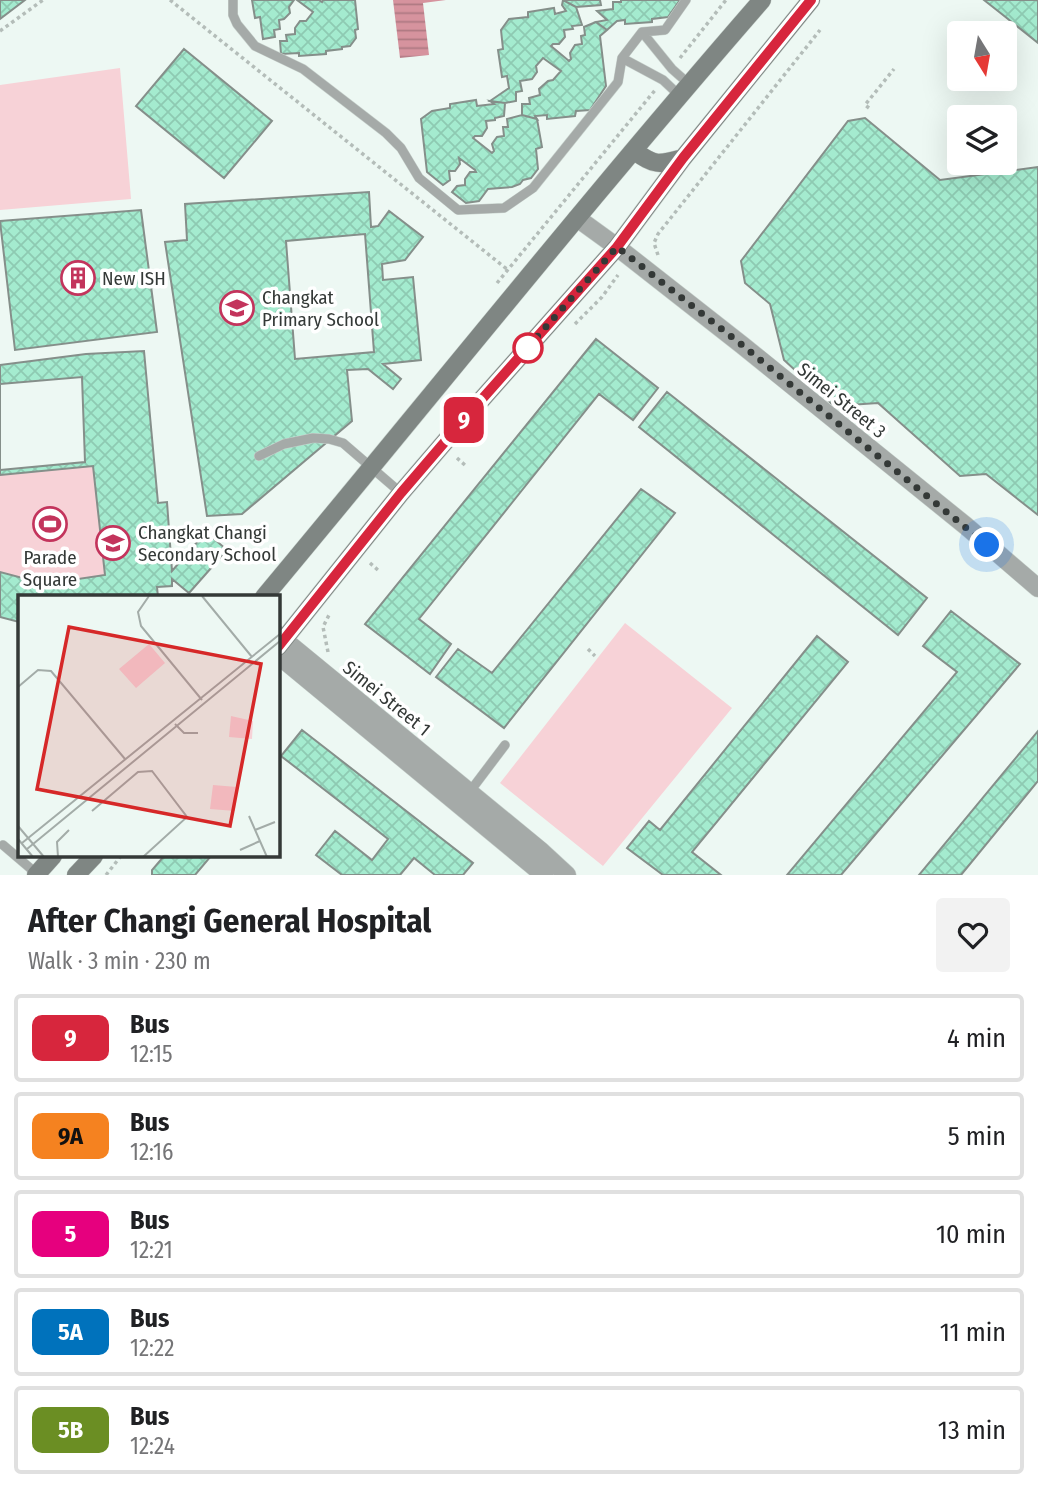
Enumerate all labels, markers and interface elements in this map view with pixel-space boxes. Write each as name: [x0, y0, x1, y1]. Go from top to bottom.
north arrow: [947, 21, 1017, 91]
map controls: [947, 21, 1017, 175]
button: layers: [947, 105, 1017, 175]
building icon: New ISH: [59, 259, 97, 297]
place label: New ISH: [102, 267, 166, 290]
place label: Changkat Primary School: [262, 286, 379, 331]
school or university icon: Changkat Primary School: [218, 289, 256, 327]
unlabelled marker: [513, 333, 543, 363]
street label: Simei Street 3: [793, 358, 891, 443]
line badge: 9: [441, 397, 487, 443]
text: 9: [458, 406, 470, 434]
sports icon: Parade Square: [31, 505, 69, 543]
place label: Changkat Changi Secondary School: [138, 521, 276, 566]
school or university icon: Changkat Changi Secondary School: [94, 524, 132, 562]
your location: [969, 527, 1004, 562]
place label: Parade Square: [23, 546, 77, 591]
inset map: [18, 595, 280, 858]
street label: Simei Street 1: [338, 656, 435, 741]
button: heart: [936, 898, 1010, 972]
text: After Changi General Hospital: [28, 901, 431, 941]
text: Walk · 3 min · 230 m: [28, 947, 211, 975]
text: Bus: [130, 1009, 169, 1040]
text: 4 min: [947, 1023, 1006, 1054]
text: 9: [64, 1024, 77, 1052]
text: 12:15: [130, 1040, 173, 1068]
text: Bus: [130, 1107, 169, 1138]
text: 5 min: [948, 1121, 1006, 1152]
text: 9A: [58, 1122, 83, 1150]
text: 12:16: [130, 1138, 173, 1166]
text: Bus: [130, 1205, 169, 1236]
text: 10 min: [936, 1219, 1006, 1250]
text: 5: [65, 1220, 76, 1248]
text: 12:21: [130, 1236, 173, 1264]
text: Bus: [130, 1303, 169, 1334]
text: 11 min: [940, 1317, 1006, 1348]
text: 5A: [58, 1318, 83, 1346]
text: 12:22: [130, 1334, 174, 1362]
text: Bus: [130, 1401, 169, 1432]
text: 13 min: [938, 1415, 1006, 1446]
text: 5B: [58, 1416, 83, 1444]
text: 12:24: [130, 1432, 175, 1460]

